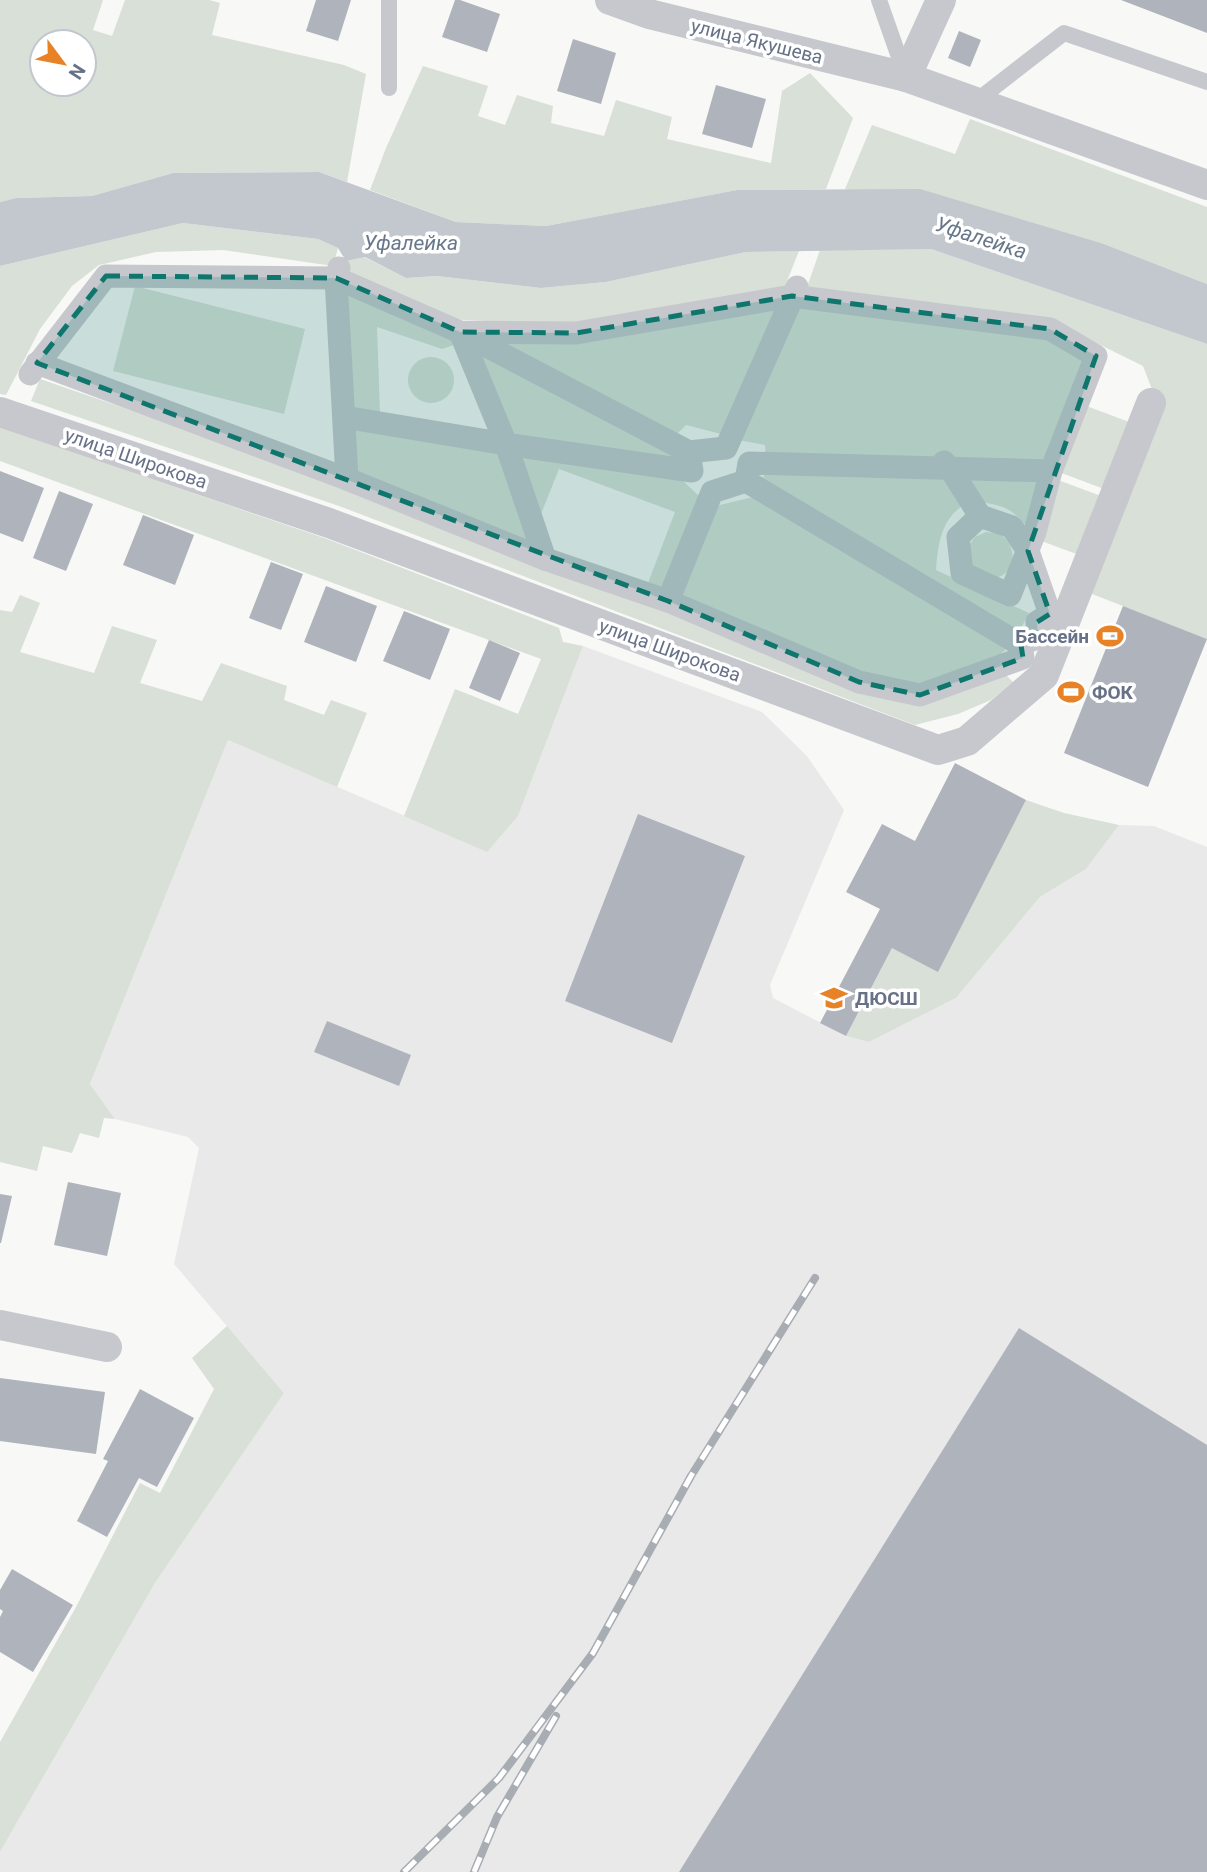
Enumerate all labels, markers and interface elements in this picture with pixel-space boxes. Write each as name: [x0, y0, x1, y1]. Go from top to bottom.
street label: улица Якушева: [689, 14, 825, 69]
north arrow: [28, 28, 98, 98]
text: N: [64, 60, 90, 84]
water label: Уфалейка: [932, 212, 1030, 264]
water label: Уфалейка: [364, 231, 458, 255]
street label: улица Широкова: [61, 423, 210, 494]
street label: улица Широкова: [596, 614, 744, 687]
sports icon: Бассейн: [1095, 621, 1125, 651]
place label: Бассейн: [1015, 625, 1089, 648]
sports icon: ФОК: [1056, 677, 1086, 707]
place label: ФОК: [1092, 681, 1134, 704]
school or university icon: ДЮСШ: [819, 983, 849, 1013]
place label: ДЮСШ: [855, 987, 918, 1010]

